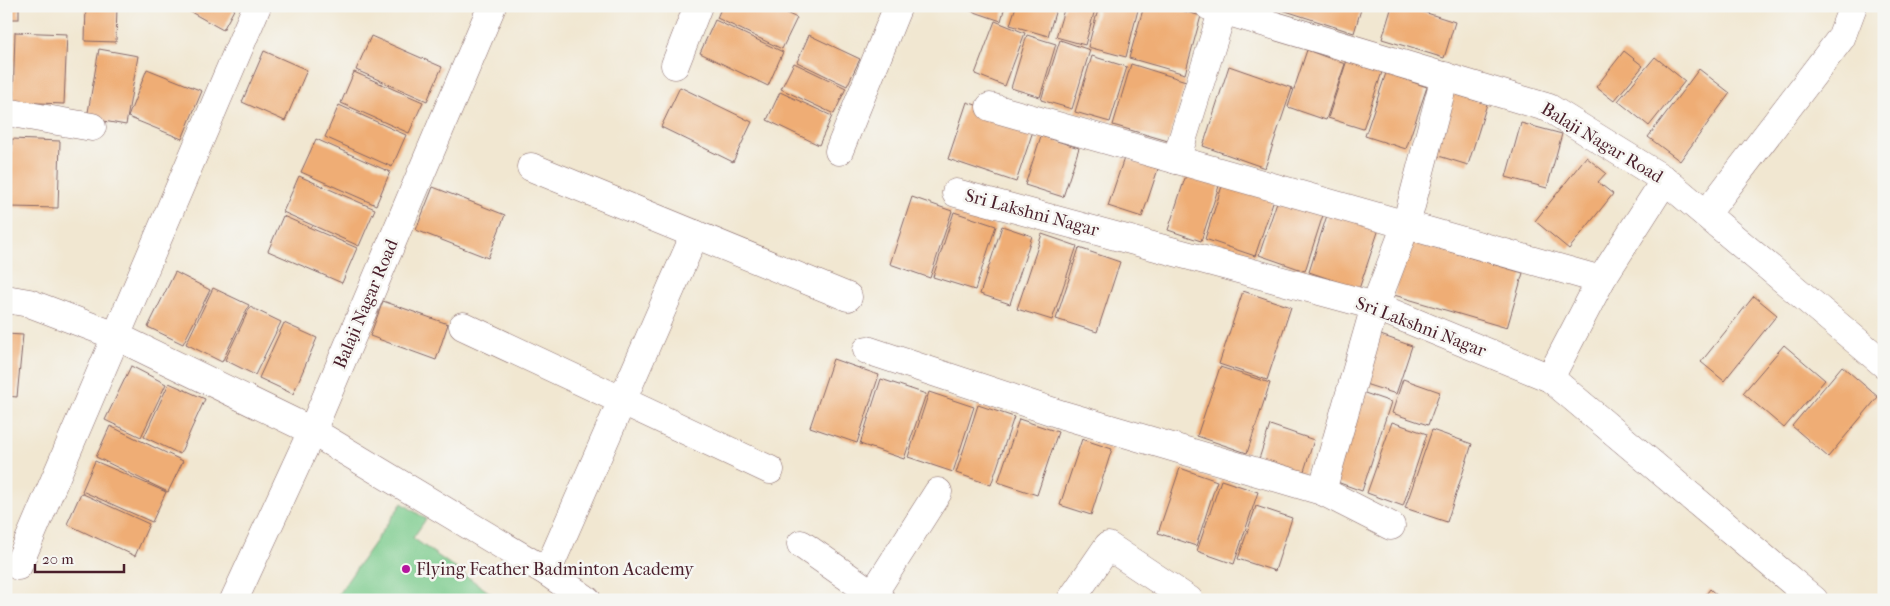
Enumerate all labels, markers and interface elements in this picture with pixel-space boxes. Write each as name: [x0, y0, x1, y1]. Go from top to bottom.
street label: Balaji Nagar Road: [1537, 98, 1667, 188]
street label: Sri Lakshni Nagar: [963, 185, 1102, 241]
street label: Balaji Nagar Road: [329, 236, 403, 372]
street label: Sri Lakshni Nagar: [1353, 292, 1490, 362]
scale bar: [35, 541, 124, 573]
text: 20 m: [42, 550, 74, 568]
place label: Flying Feather Badminton Academy: [416, 559, 695, 580]
marker: Flying Feather Badminton Academy: [400, 563, 412, 575]

